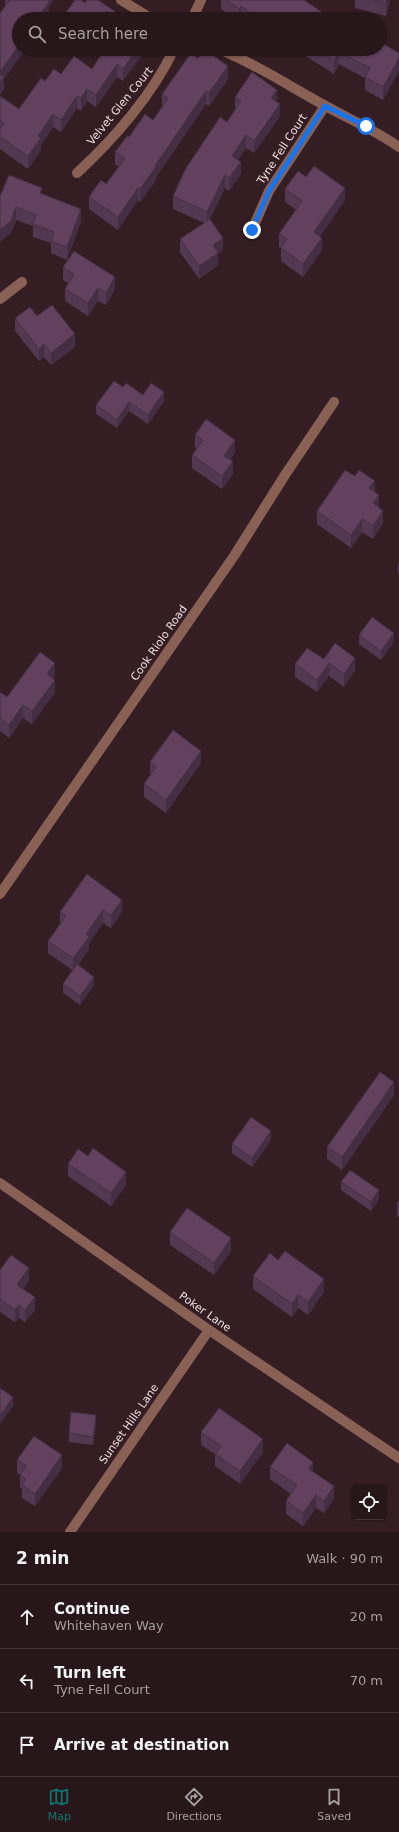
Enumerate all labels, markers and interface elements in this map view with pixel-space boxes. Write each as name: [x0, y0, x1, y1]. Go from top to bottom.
search box: [12, 12, 387, 56]
icon: search: [26, 23, 48, 45]
text: Search here: [58, 25, 148, 43]
street label: Velvet Glen Court: [85, 64, 156, 148]
street label: Tyne Fell Court: [254, 111, 310, 187]
route start: [357, 117, 375, 135]
route end: [243, 221, 261, 239]
street label: Cook Riolo Road: [128, 603, 190, 683]
street label: Poker Lane: [177, 1289, 234, 1335]
street label: Sunset Hills Lane: [97, 1381, 162, 1466]
map controls: [351, 1484, 387, 1520]
button: locate: [351, 1484, 387, 1520]
text: 2 min: [16, 1548, 69, 1568]
text: Walk · 90 m: [306, 1551, 383, 1566]
text: Continue: [54, 1600, 130, 1618]
icon: ahead: [16, 1606, 38, 1628]
text: 20 m: [350, 1609, 383, 1624]
text: Whitehaven Way: [54, 1618, 164, 1633]
text: Turn left: [54, 1664, 126, 1682]
icon: left: [16, 1670, 38, 1692]
text: 70 m: [350, 1673, 383, 1688]
text: Tyne Fell Court: [54, 1682, 150, 1697]
icon: arrive: [16, 1734, 38, 1756]
text: Arrive at destination: [54, 1736, 229, 1754]
tab: Map: [48, 1786, 71, 1823]
tab: Directions: [166, 1786, 222, 1823]
tab: Saved: [317, 1786, 351, 1823]

